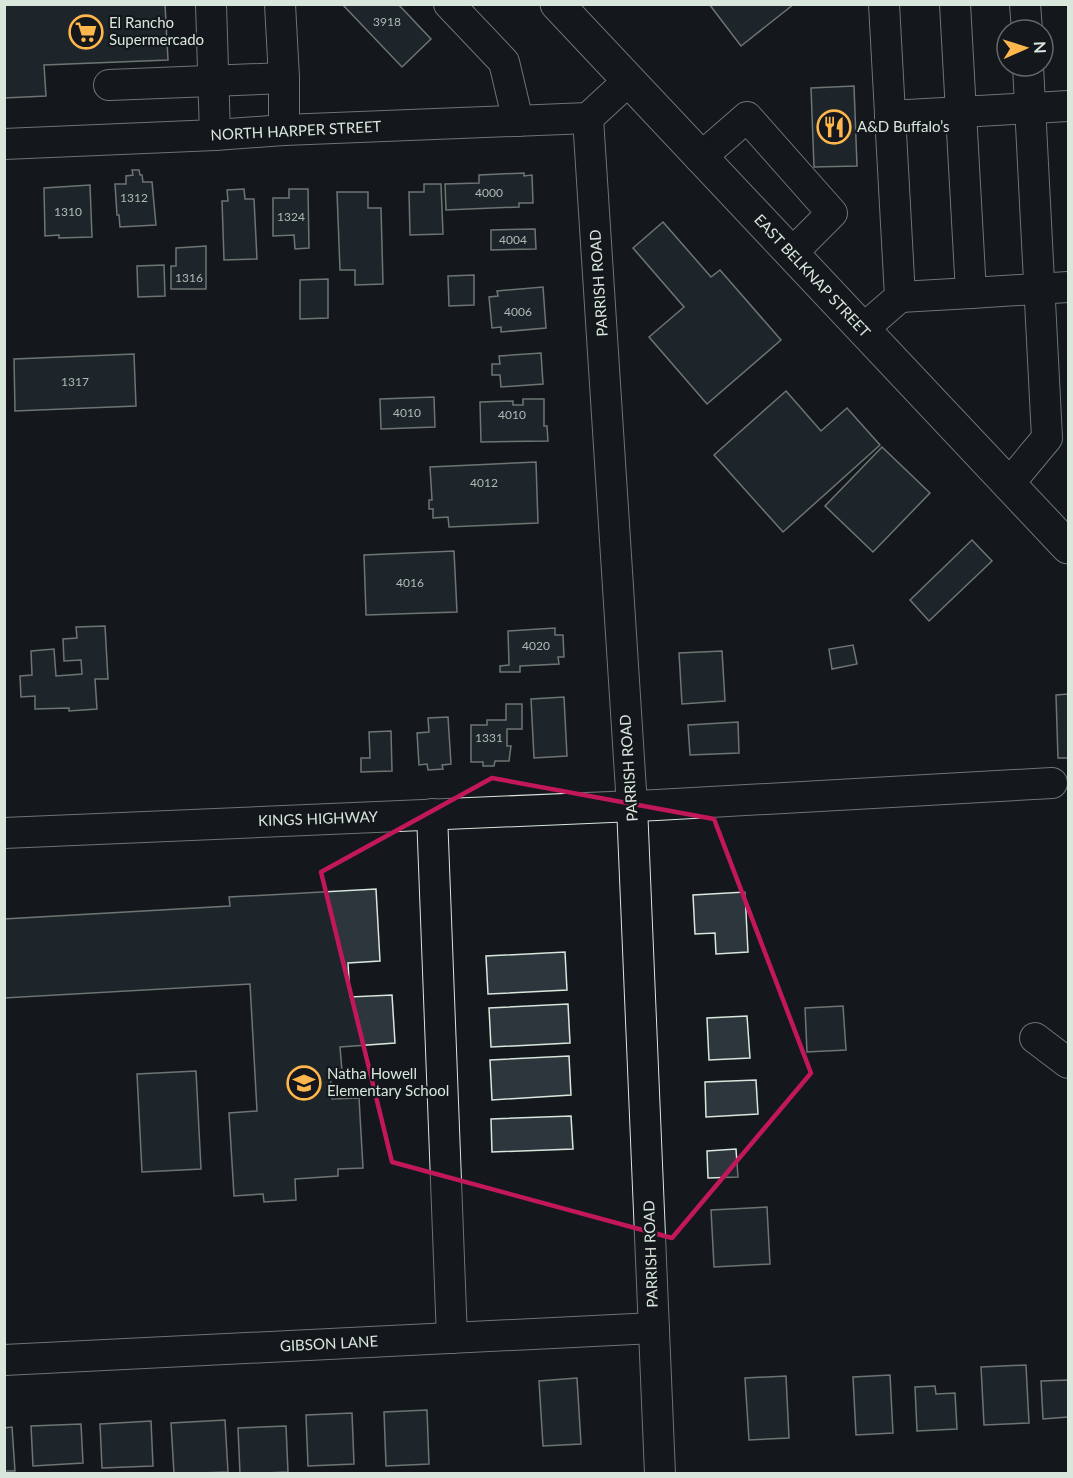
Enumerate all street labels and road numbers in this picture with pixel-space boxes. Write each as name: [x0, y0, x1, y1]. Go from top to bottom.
street label: NORTH HARPER STREET: [210, 117, 382, 143]
street label: EAST BELKNAP STREET: [751, 210, 875, 341]
street label: PARRISH ROAD: [585, 229, 611, 337]
street label: PARRISH ROAD: [615, 714, 641, 822]
street label: KINGS HIGHWAY: [258, 807, 379, 829]
street label: PARRISH ROAD: [639, 1200, 661, 1308]
street label: GIBSON LANE: [279, 1331, 378, 1355]

